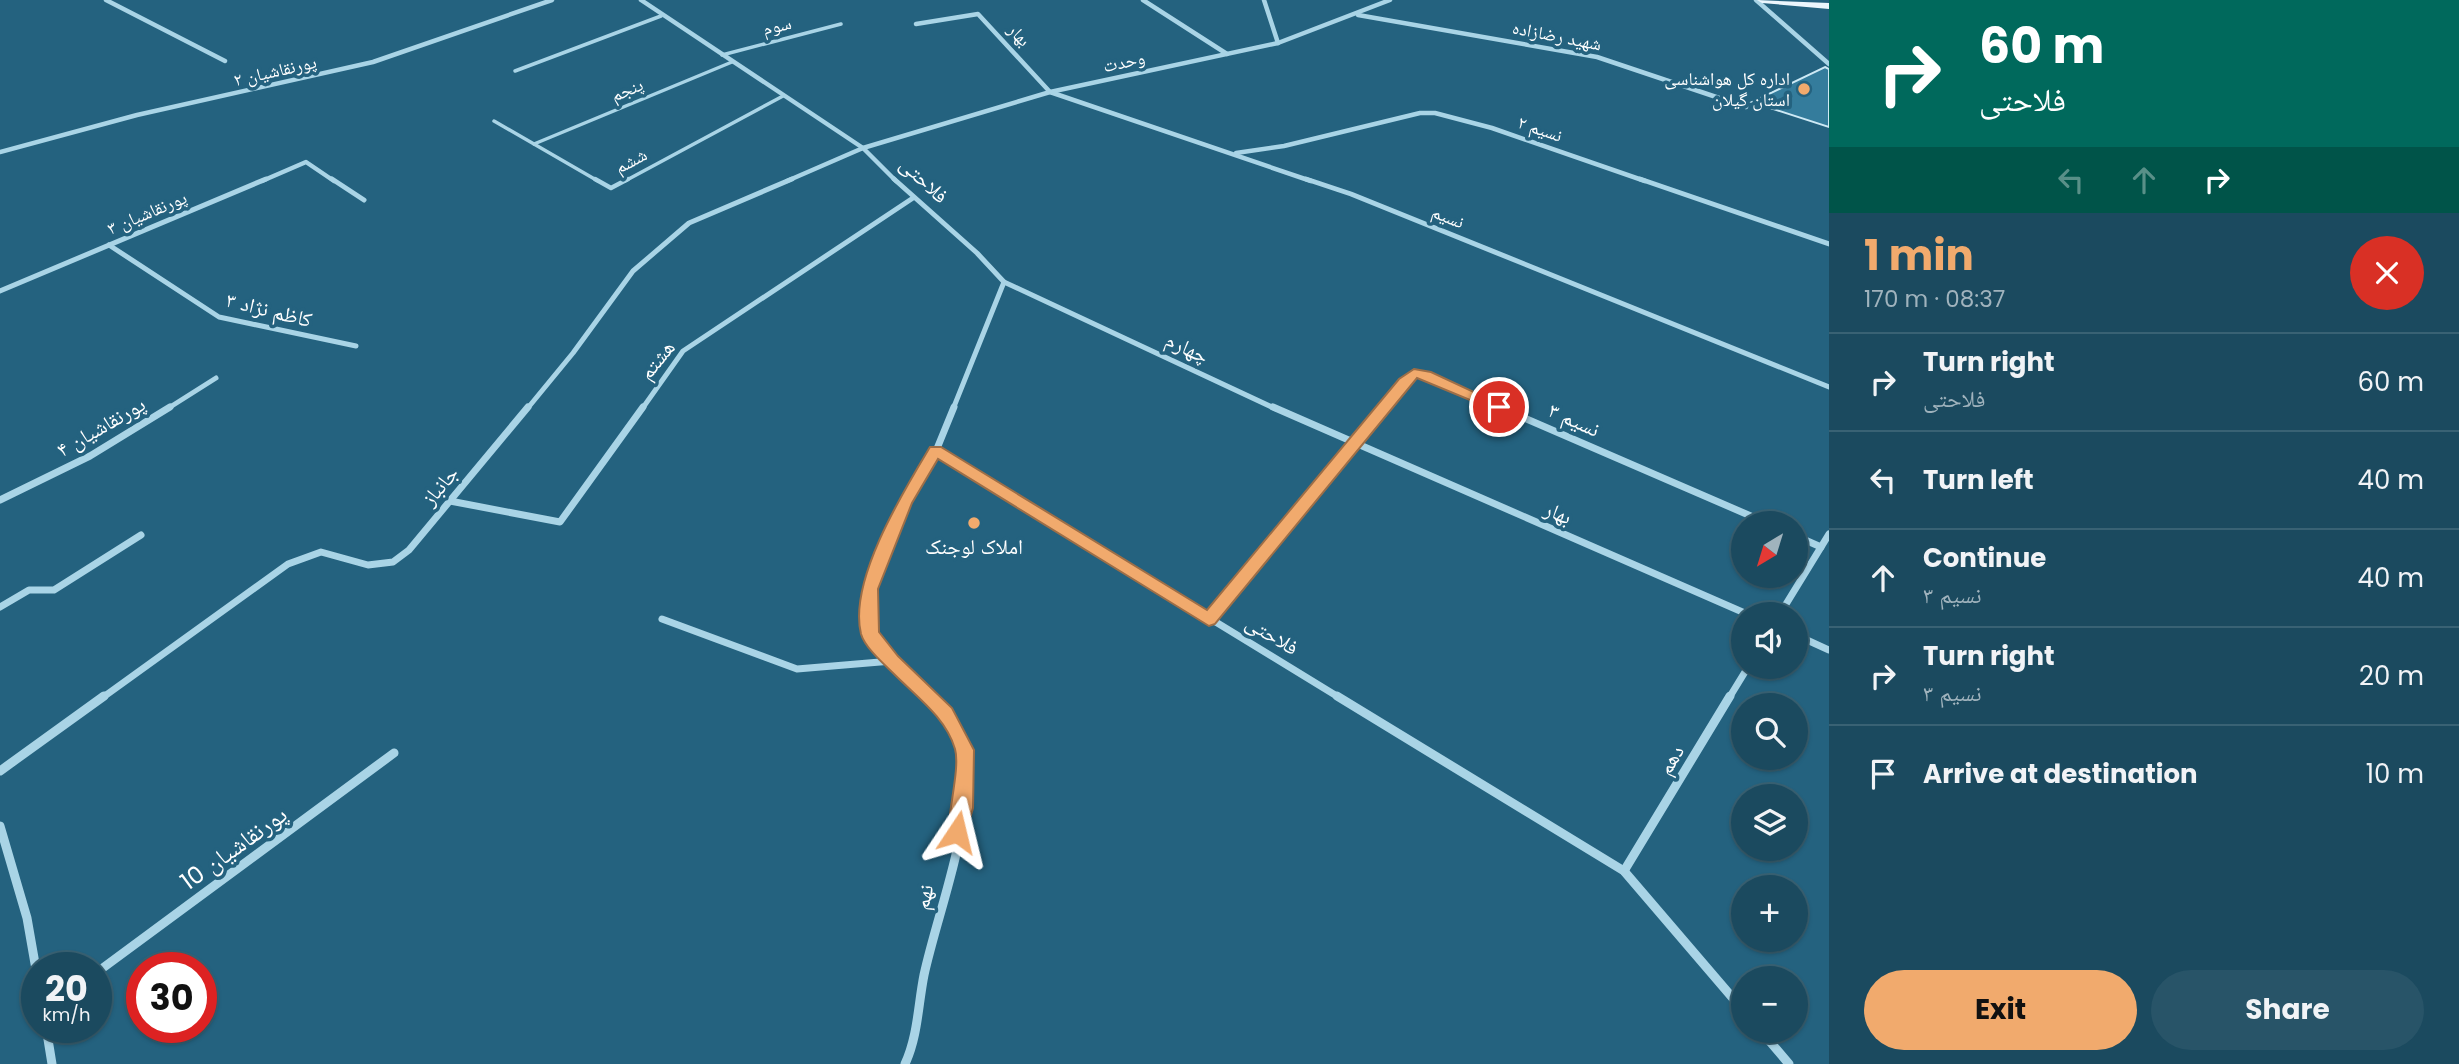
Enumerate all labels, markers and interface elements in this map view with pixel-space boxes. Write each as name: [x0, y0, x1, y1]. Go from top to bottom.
street label: سوم: [760, 10, 794, 41]
text: 60 m: [1979, 12, 2104, 80]
street label: شهید رضازاده: [1510, 15, 1604, 56]
street label: بهار: [1002, 17, 1036, 52]
icon: right: [1864, 28, 1955, 119]
street label: وحدت: [1101, 45, 1147, 78]
street label: پورنقاشیان ۲: [231, 49, 319, 92]
place label: اداره کل هواشناسی استان گیلان: [1664, 66, 1790, 112]
street label: پنجم: [607, 72, 647, 107]
text: فلاحتی: [1979, 77, 2066, 122]
marker: اداره کل هواشناسی استان گیلان: [1796, 81, 1812, 97]
street label: نسیم ٢: [1514, 109, 1566, 148]
street label: ششم: [610, 142, 651, 179]
street label: فلاحتی: [894, 150, 955, 210]
icon: left: [2052, 161, 2090, 199]
icon: ahead: [2125, 161, 2163, 199]
icon: right: [2198, 161, 2236, 199]
street label: پورنقاشیان ۳: [103, 185, 191, 241]
street label: نسیم: [1428, 199, 1468, 234]
text: 1 min: [1864, 226, 1974, 285]
button: close: [2350, 236, 2424, 310]
text: 170 m · 08:37: [1864, 283, 2005, 315]
street label: کاظم نژاد ۳: [223, 285, 315, 334]
street label: چهارم: [1161, 325, 1214, 370]
street label: هشتم: [632, 334, 681, 386]
text: Turn right: [1923, 344, 2055, 380]
icon: right: [1864, 363, 1902, 401]
text: 60 m: [2357, 364, 2424, 400]
pin: [1469, 377, 1529, 437]
text: فلاحتی: [1923, 383, 1985, 415]
icon: arrive: [1480, 388, 1518, 426]
street label: پورنقاشیان ۴: [51, 389, 151, 464]
street label: نسیم ۳: [1544, 395, 1604, 444]
street label: جانباز: [414, 460, 465, 513]
icon: left: [1864, 461, 1902, 499]
text: Turn left: [1923, 462, 2034, 498]
text: 40 m: [2358, 462, 2424, 498]
street label: بهار: [1539, 493, 1576, 531]
north arrow: [1731, 511, 1808, 588]
map controls: [1731, 511, 1808, 1043]
marker: املاک لوجنک: [966, 515, 982, 531]
place label: املاک لوجنک: [925, 532, 1023, 561]
text: Continue: [1923, 540, 2046, 576]
icon: ahead: [1864, 559, 1902, 597]
text: 40 m: [2358, 560, 2424, 596]
text: نسیم ۳: [1923, 579, 1981, 611]
button: sound: [1731, 602, 1808, 679]
street label: فلاحتی: [1240, 607, 1304, 662]
text: Turn right: [1923, 638, 2055, 674]
icon: right: [1864, 657, 1902, 695]
text: 20 m: [2359, 658, 2424, 694]
text: نسیم ۳: [1923, 677, 1981, 709]
button: search: [1731, 693, 1808, 770]
street label: دهم: [1650, 739, 1691, 780]
icon: arrive: [1864, 755, 1902, 793]
text: Arrive at destination: [1923, 756, 2198, 792]
text: 10 m: [2366, 756, 2424, 792]
button: layers: [1731, 784, 1808, 861]
position arrow: [920, 795, 994, 869]
street label: پورنقاشیان 10: [174, 798, 294, 898]
button: +: [1731, 875, 1808, 952]
street label: نهم: [907, 882, 940, 912]
speed limit sign: 30: [126, 952, 217, 1043]
text: 20: [45, 964, 88, 1013]
button: −: [1731, 966, 1808, 1043]
button: Exit: [1864, 970, 2137, 1050]
button: Share: [2151, 970, 2424, 1050]
text: km/h: [43, 1002, 90, 1027]

